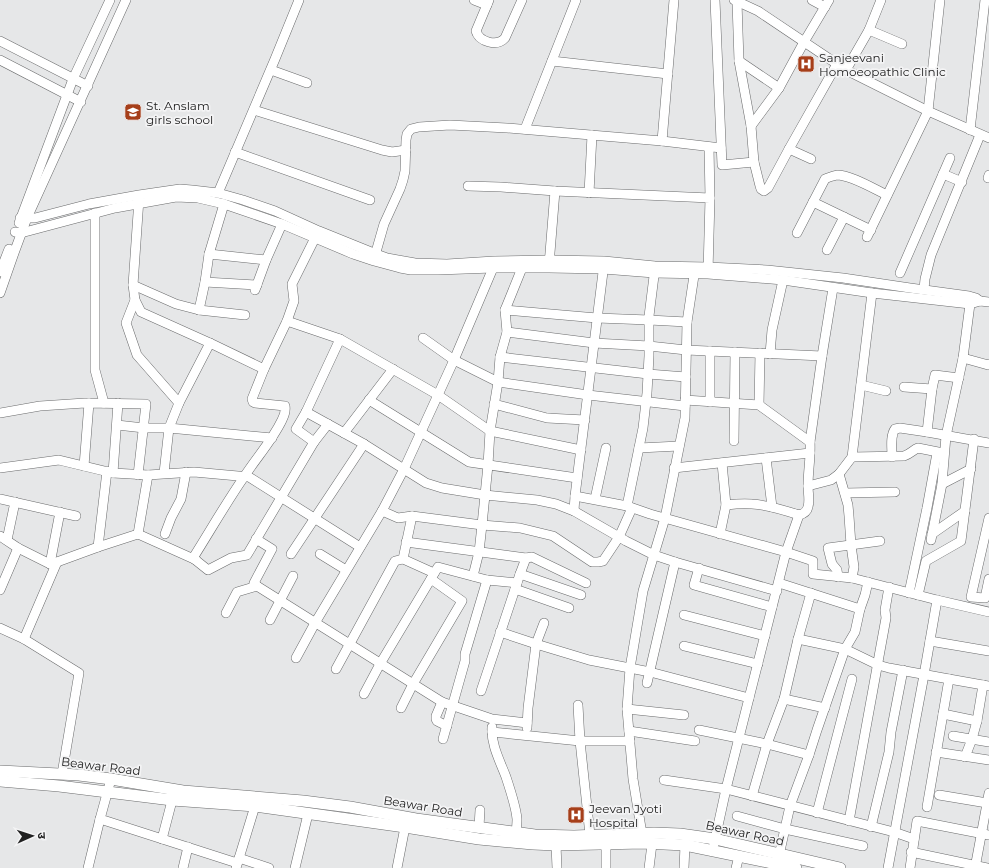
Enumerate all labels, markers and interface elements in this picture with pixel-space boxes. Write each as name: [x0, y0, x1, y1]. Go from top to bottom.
place label: Sanjeevani Homoeopathic Clinic: [819, 50, 946, 79]
hospital icon: Sanjeevani Homoeopathic Clinic: [796, 54, 816, 74]
place label: St. Anslam girls school: [146, 98, 213, 127]
school or university icon: St. Anslam girls school: [123, 102, 143, 122]
street label: Beawar Road: [60, 754, 142, 778]
street label: Beawar Road: [382, 792, 464, 820]
place label: Jeevan Jyoti Hospital: [588, 801, 662, 830]
hospital icon: Jeevan Jyoti Hospital: [566, 805, 586, 825]
north arrow: [12, 816, 52, 856]
street label: Beawar Road: [704, 817, 786, 849]
text: उ: [35, 832, 49, 840]

